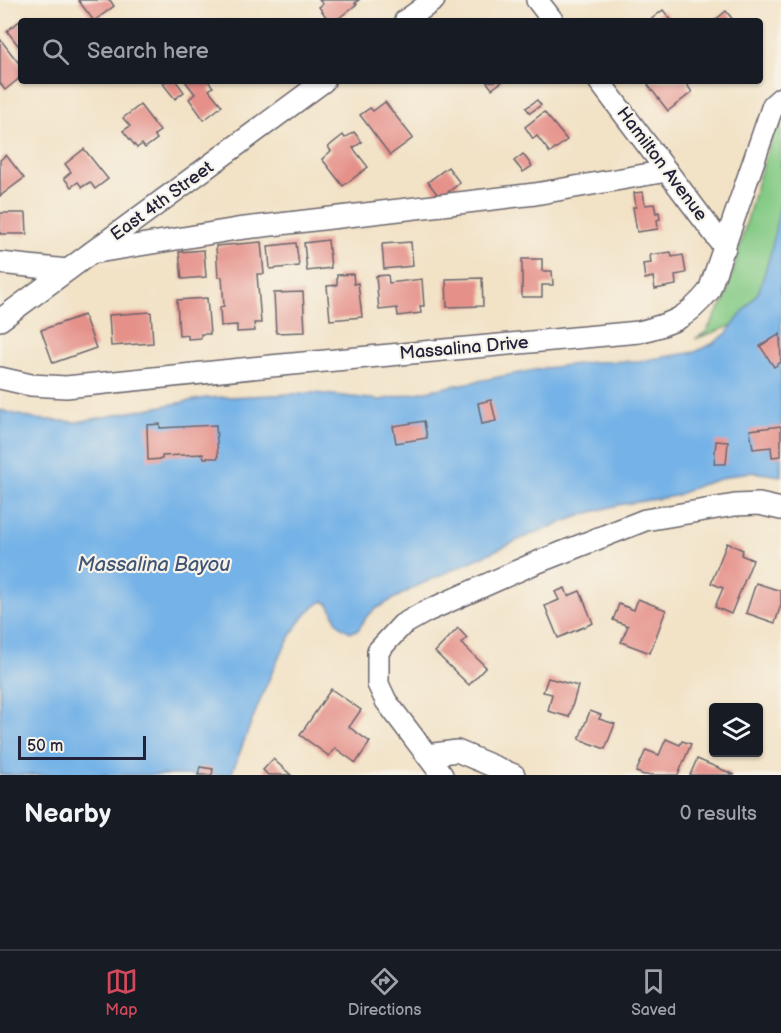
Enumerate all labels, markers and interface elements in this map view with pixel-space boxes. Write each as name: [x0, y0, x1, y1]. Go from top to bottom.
search box: [18, 18, 763, 84]
icon: search: [39, 35, 72, 68]
text: Search here: [87, 38, 209, 65]
street label: Hamilton Avenue: [612, 103, 712, 225]
street label: East 4th Street: [107, 156, 218, 245]
street label: Massalina Drive: [399, 332, 530, 364]
water label: Massalina Bayou: [78, 553, 230, 577]
map controls: [709, 703, 763, 757]
button: layers: [709, 703, 763, 757]
scale bar: [18, 733, 146, 760]
text: 50 m: [27, 737, 63, 756]
text: Nearby: [24, 799, 111, 830]
text: 0 results: [680, 802, 757, 826]
tab: Map: [105, 965, 138, 1020]
tab: Directions: [348, 965, 421, 1020]
tab: Saved: [631, 965, 676, 1020]

